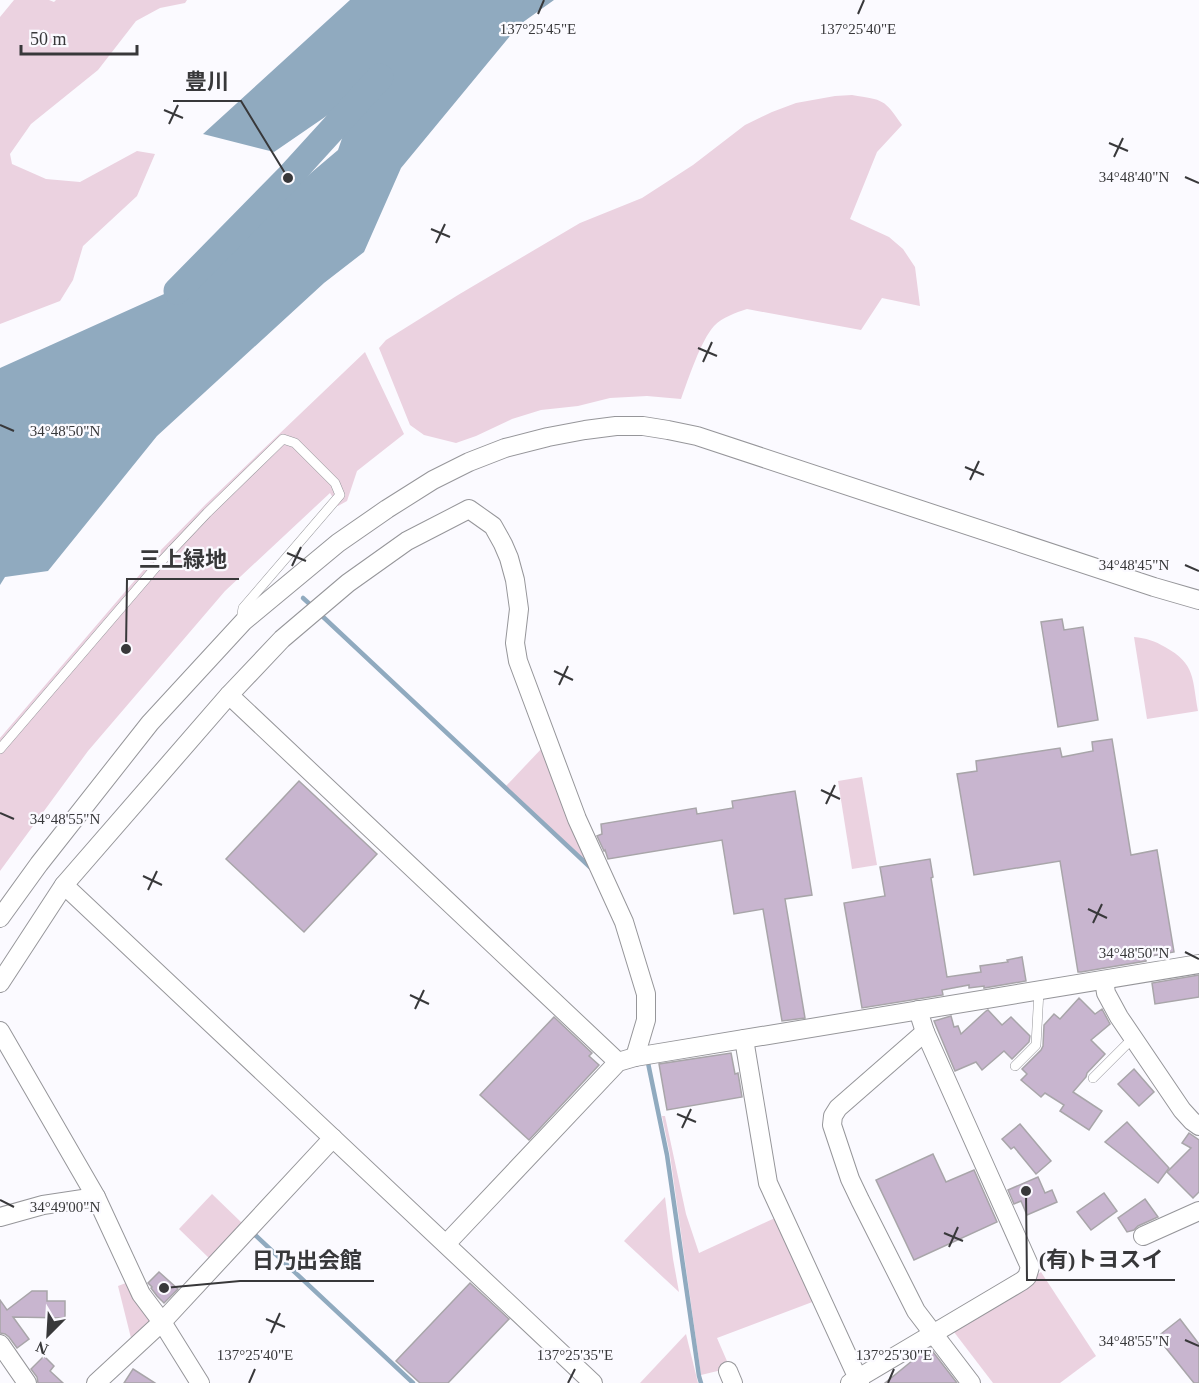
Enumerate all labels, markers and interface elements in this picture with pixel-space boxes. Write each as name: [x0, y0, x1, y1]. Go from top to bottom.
scale bar: [21, 18, 136, 56]
text: 137°25'45"E: [500, 21, 576, 37]
text: 137°25'40"E: [820, 21, 896, 37]
text: 50 m: [30, 29, 67, 49]
callout: 豊川: [173, 61, 241, 101]
text: 豊川: [185, 69, 229, 94]
text: 34°48'40"N: [1099, 169, 1169, 185]
text: 34°48'50"N: [30, 423, 100, 439]
callout: 三上緑地: [127, 539, 239, 579]
text: 三上緑地: [139, 547, 227, 572]
text: 34°48'45"N: [1099, 557, 1169, 573]
text: 34°48'55"N: [30, 811, 100, 827]
text: 34°48'50"N: [1099, 945, 1169, 961]
text: 34°49'00"N: [30, 1199, 100, 1215]
callout: (有)トヨスイ: [1027, 1240, 1175, 1280]
callout: 日乃出会館: [240, 1241, 374, 1281]
text: (有)トヨスイ: [1039, 1247, 1163, 1272]
text: 日乃出会館: [252, 1248, 362, 1273]
north arrow: [18, 1305, 78, 1365]
text: 34°48'55"N: [1099, 1333, 1169, 1349]
text: N: [33, 1338, 51, 1358]
text: 137°25'40"E: [217, 1347, 293, 1363]
text: 137°25'35"E: [537, 1347, 613, 1363]
text: 137°25'30"E: [856, 1347, 932, 1363]

